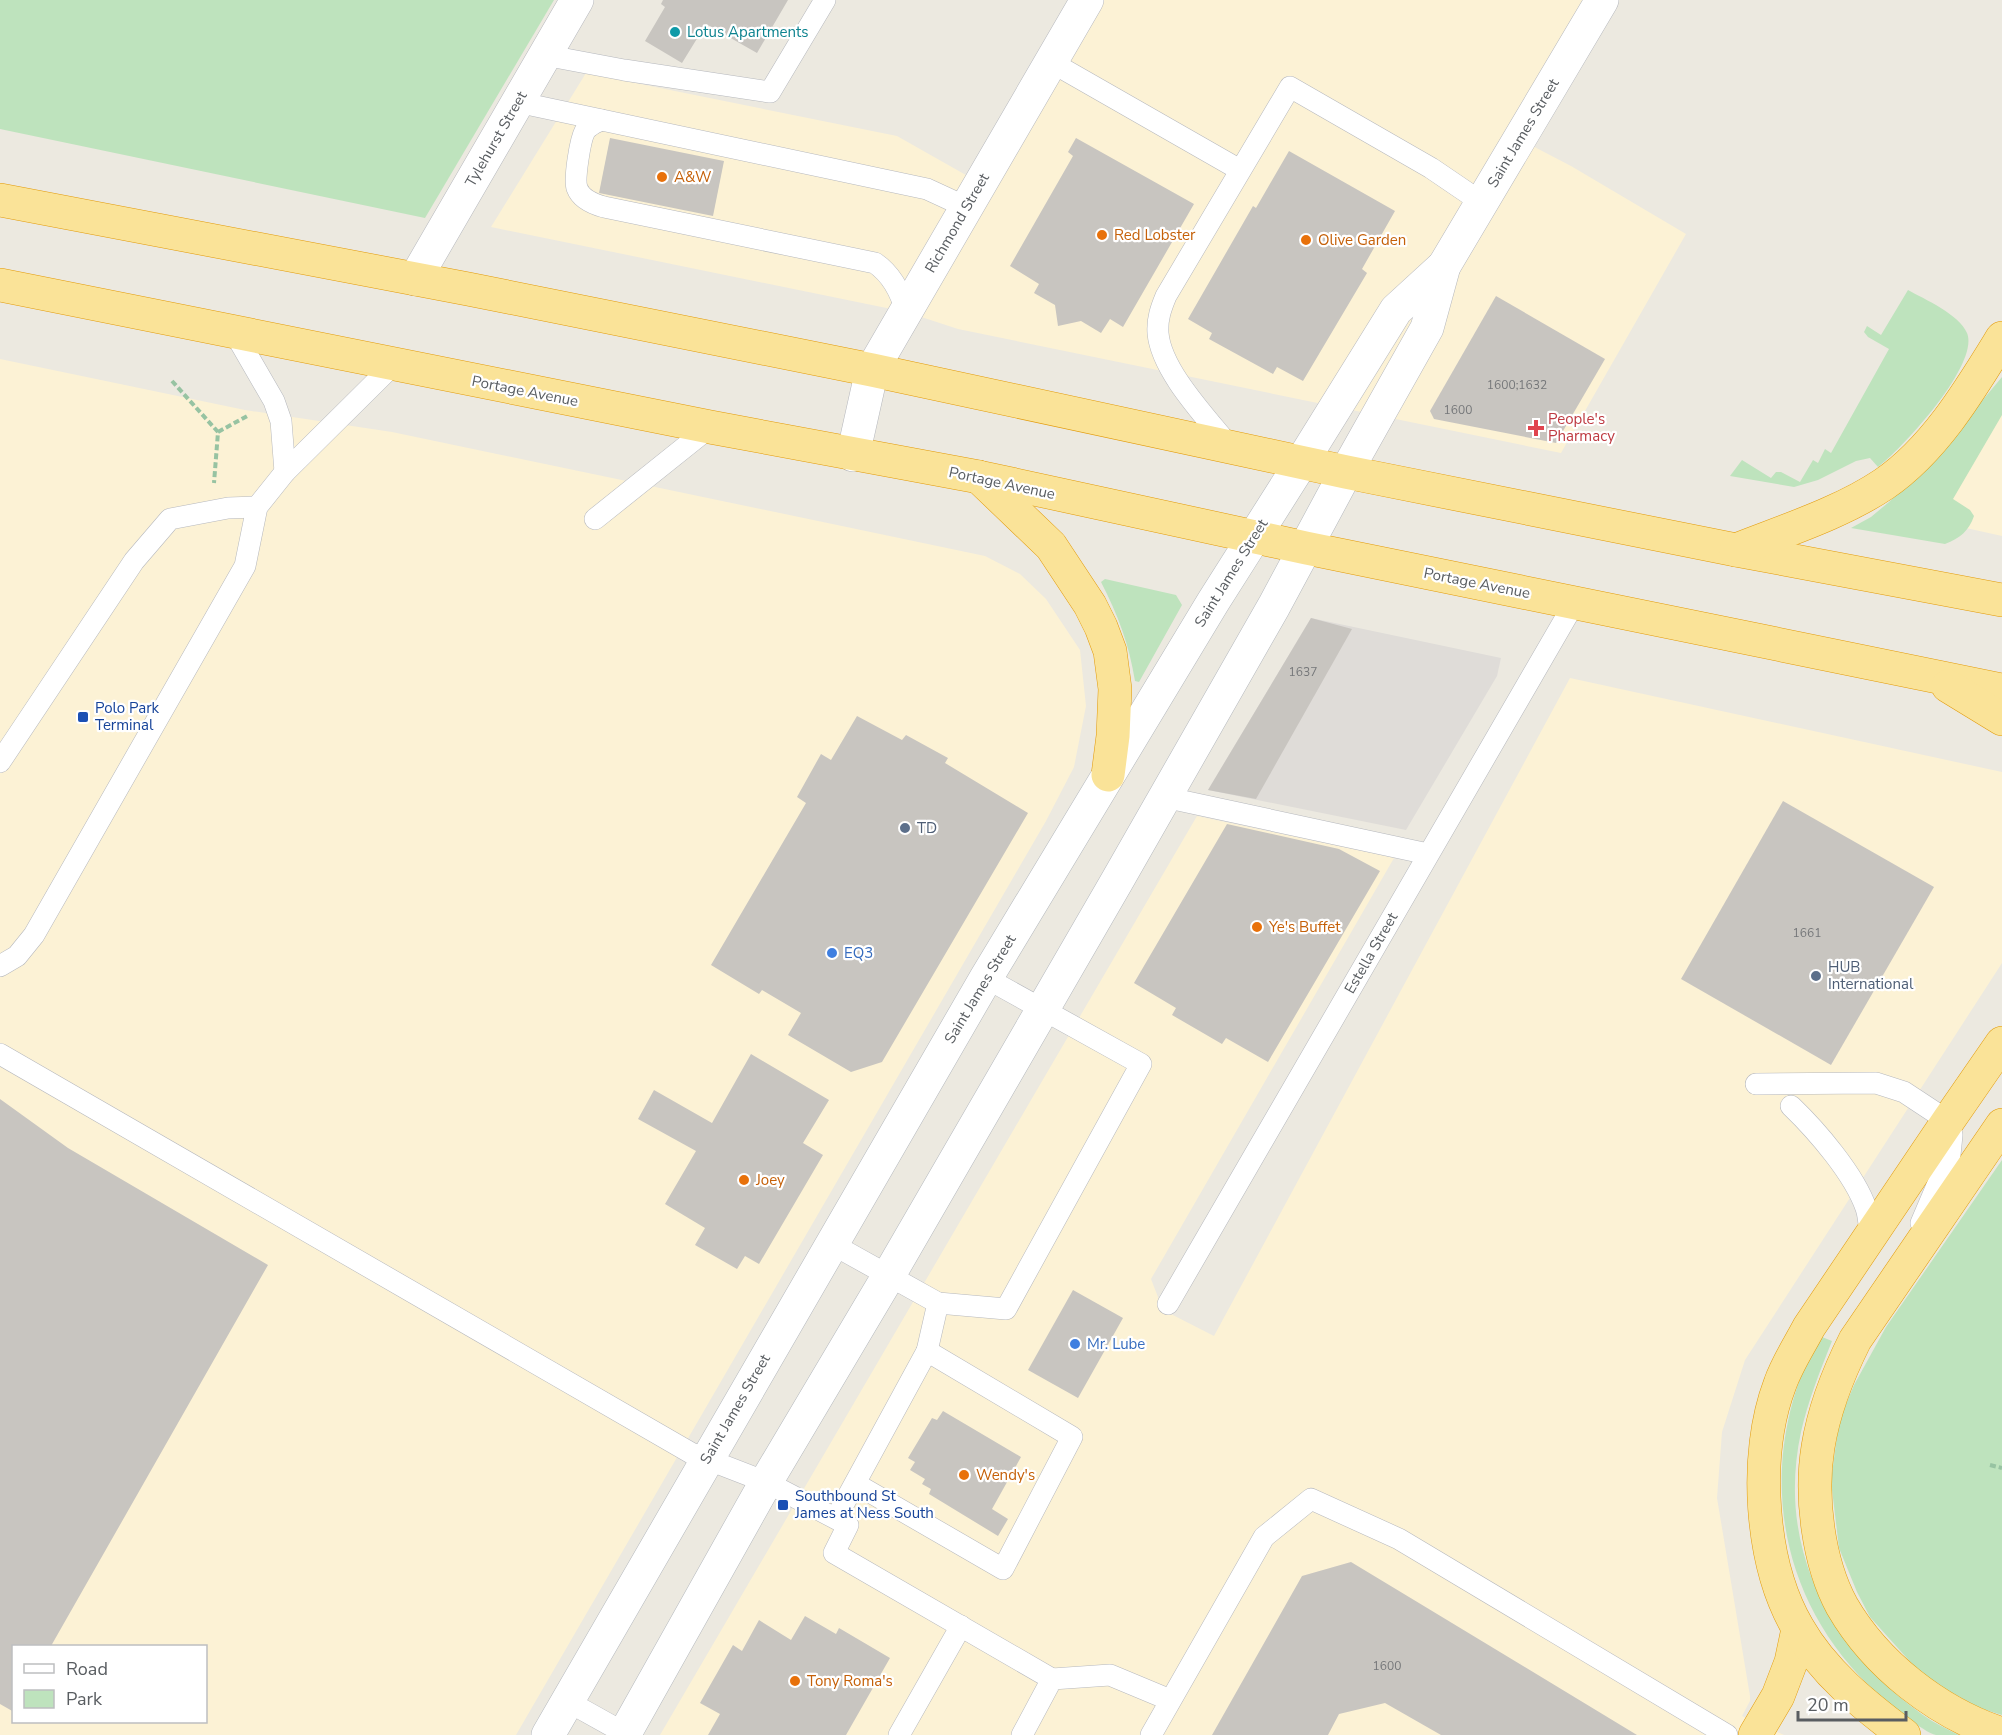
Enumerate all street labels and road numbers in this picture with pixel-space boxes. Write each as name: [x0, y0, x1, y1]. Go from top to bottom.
street label: Saint James Street: [1483, 74, 1564, 191]
street label: Tylehurst Street: [460, 87, 532, 191]
street label: Richmond Street: [920, 169, 994, 277]
street label: Portage Avenue: [470, 371, 580, 411]
street label: Portage Avenue: [947, 462, 1057, 504]
street label: Saint James Street: [1190, 515, 1273, 631]
street label: Portage Avenue: [1422, 563, 1532, 603]
street label: Estella Street: [1340, 908, 1403, 997]
street label: Saint James Street: [940, 930, 1021, 1047]
street label: Saint James Street: [695, 1350, 775, 1468]

